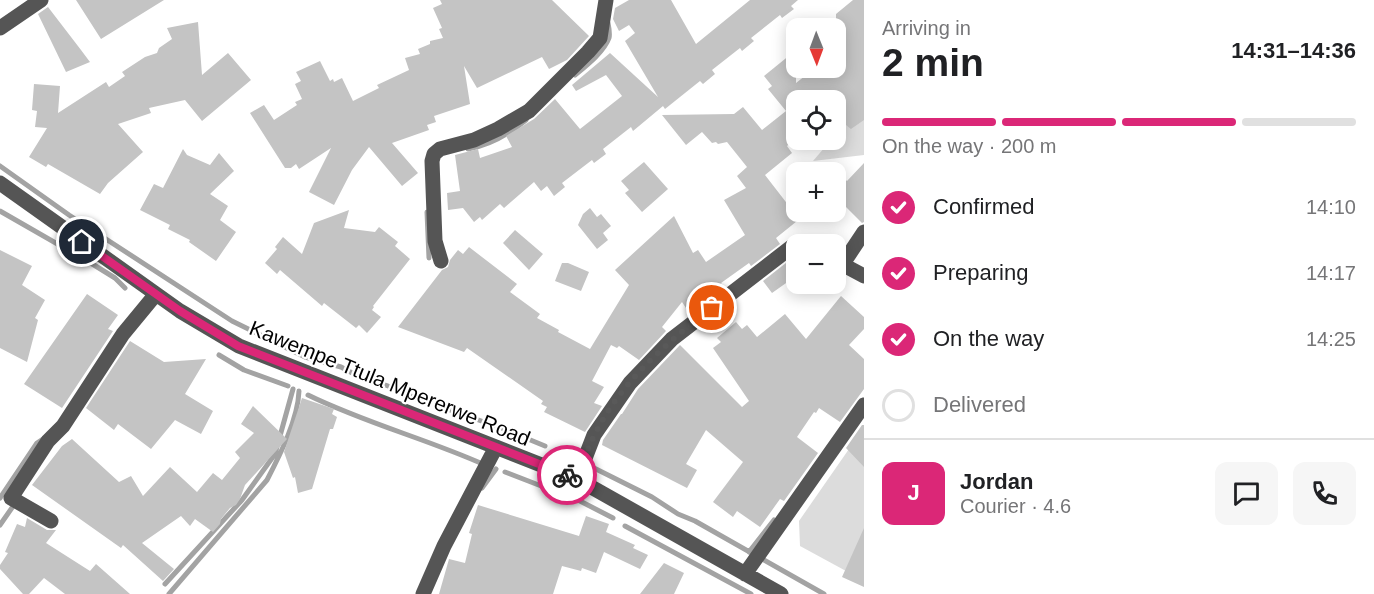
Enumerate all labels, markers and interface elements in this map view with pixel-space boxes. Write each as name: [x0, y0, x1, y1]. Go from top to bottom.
text: Arriving in: [882, 17, 971, 39]
north arrow: [786, 18, 846, 78]
map controls: [786, 18, 846, 294]
text: 14:31–14:36: [1231, 38, 1356, 63]
text: 2 min: [882, 41, 984, 84]
button: locate: [786, 90, 846, 150]
text: On the way · 200 m: [882, 135, 1057, 157]
button: +: [786, 162, 846, 222]
icon: check: [882, 191, 915, 224]
text: Confirmed: [933, 194, 1034, 219]
text: 14:10: [1306, 196, 1356, 218]
pin: [56, 216, 107, 267]
icon: home: [65, 225, 98, 258]
button: −: [786, 234, 846, 294]
icon: check: [882, 257, 915, 290]
text: Preparing: [933, 260, 1028, 285]
text: 14:17: [1306, 262, 1356, 284]
pin: [686, 282, 737, 333]
icon: bag: [695, 291, 728, 324]
street label: Kawempe Ttula Mpererwe Road: [246, 316, 534, 450]
icon: check: [882, 323, 915, 356]
text: On the way: [933, 326, 1044, 351]
text: 14:25: [1306, 328, 1356, 350]
text: Delivered: [933, 392, 1026, 417]
courier: [537, 445, 597, 505]
icon: bike: [551, 459, 584, 492]
button: chat: [1215, 462, 1278, 525]
button: phone: [1293, 462, 1356, 525]
text: Jordan: [960, 469, 1033, 494]
text: J: [907, 480, 920, 505]
text: Courier · 4.6: [960, 495, 1071, 517]

